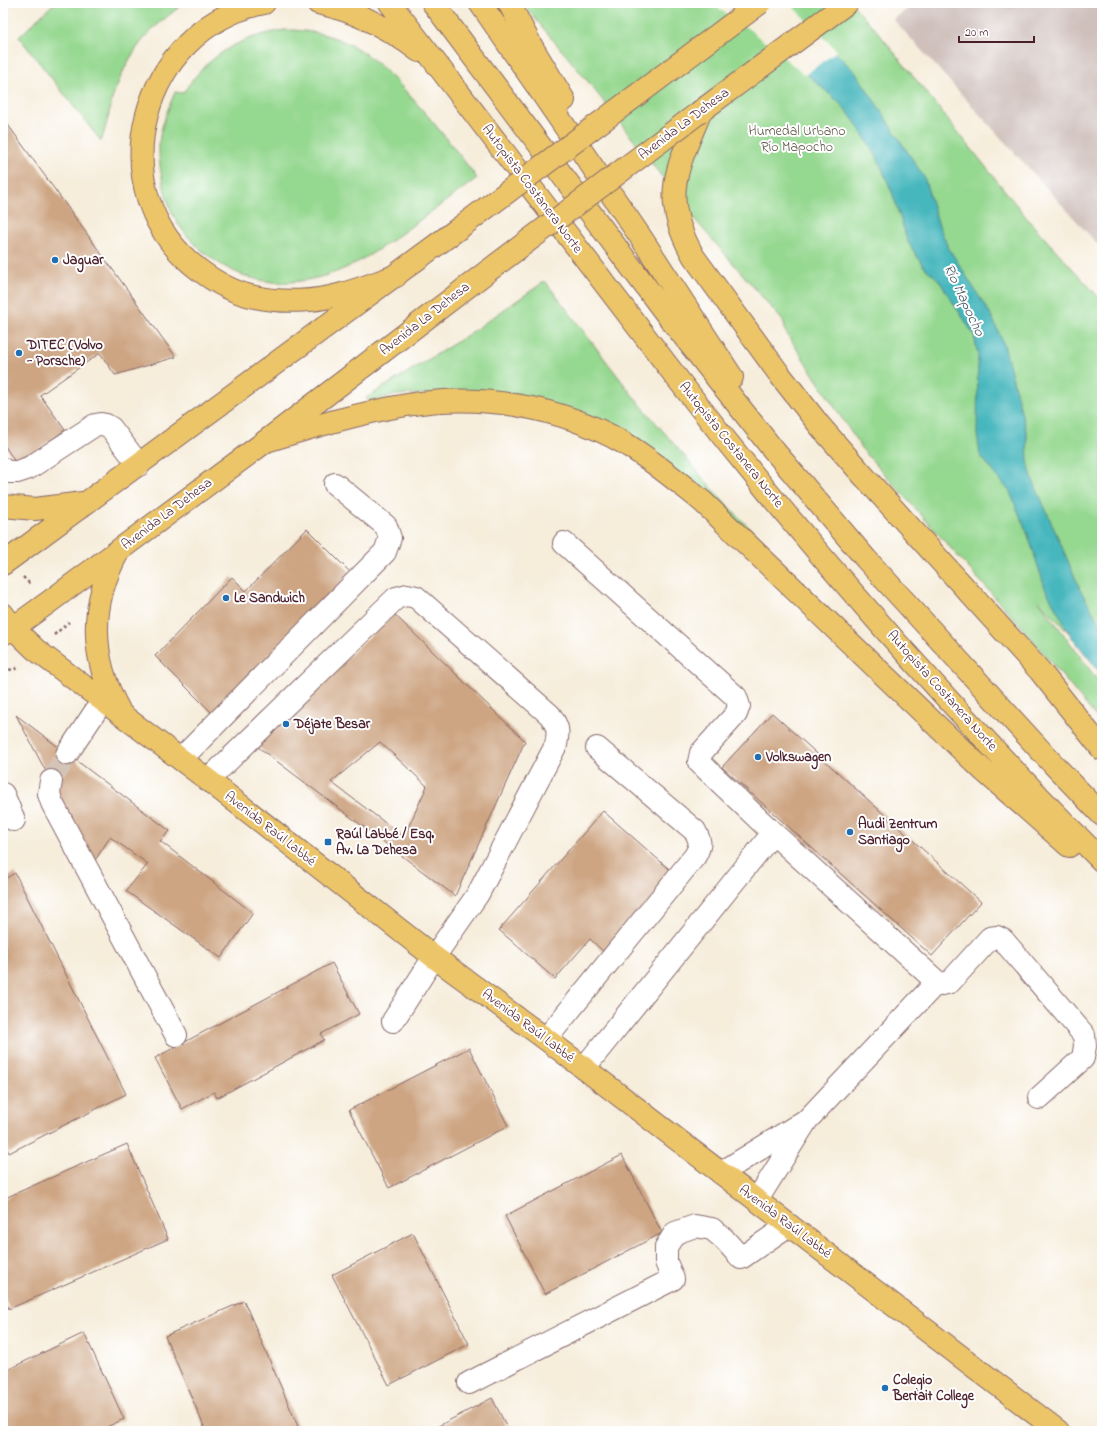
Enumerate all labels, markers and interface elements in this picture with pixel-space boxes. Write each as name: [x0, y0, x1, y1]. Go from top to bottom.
scale bar: [959, 18, 1034, 44]
text: 20 m: [965, 24, 988, 42]
street label: Avenida La Dehesa: [634, 83, 734, 165]
street label: Autopista Costanera Norte: [476, 120, 588, 258]
park label: Humedal Urbano Río Mapocho: [749, 121, 845, 158]
place label: Jaguar: [63, 250, 104, 273]
marker: Jaguar: [50, 255, 60, 265]
water label: Río Mapocho: [938, 260, 991, 341]
street label: Avenida La Dehesa: [375, 277, 475, 361]
place label: DITEC (Volvo - Porsche): [26, 335, 103, 372]
marker: DITEC (Volvo - Porsche): [14, 348, 24, 358]
street label: Autopista Costanera Norte: [674, 378, 789, 513]
street label: Avenida La Dehesa: [117, 473, 217, 555]
place label: Le Sandwich: [234, 588, 305, 609]
marker: Le Sandwich: [221, 593, 231, 603]
street label: Autopista Costanera Norte: [882, 626, 1003, 757]
place label: Déjate Besar: [293, 714, 371, 735]
marker: Déjate Besar: [281, 719, 291, 729]
place label: Volkswagen: [765, 747, 831, 770]
marker: Volkswagen: [753, 752, 763, 762]
street label: Avenida Raúl Labbé: [220, 786, 321, 872]
place label: Audi Zentrum Santiago: [858, 814, 938, 853]
place label: Raúl Labbé / Esq. Av. La Dehesa: [335, 824, 434, 861]
marker: Audi Zentrum Santiago: [845, 827, 855, 837]
marker: Raúl Labbé / Esq. Av. La Dehesa: [323, 837, 333, 847]
street label: Avenida Raúl Labbé: [477, 984, 579, 1068]
street label: Avenida Raúl Labbé: [734, 1180, 836, 1264]
place label: Colegio Bertait College: [892, 1370, 975, 1409]
marker: Colegio Bertait College: [880, 1383, 890, 1393]

